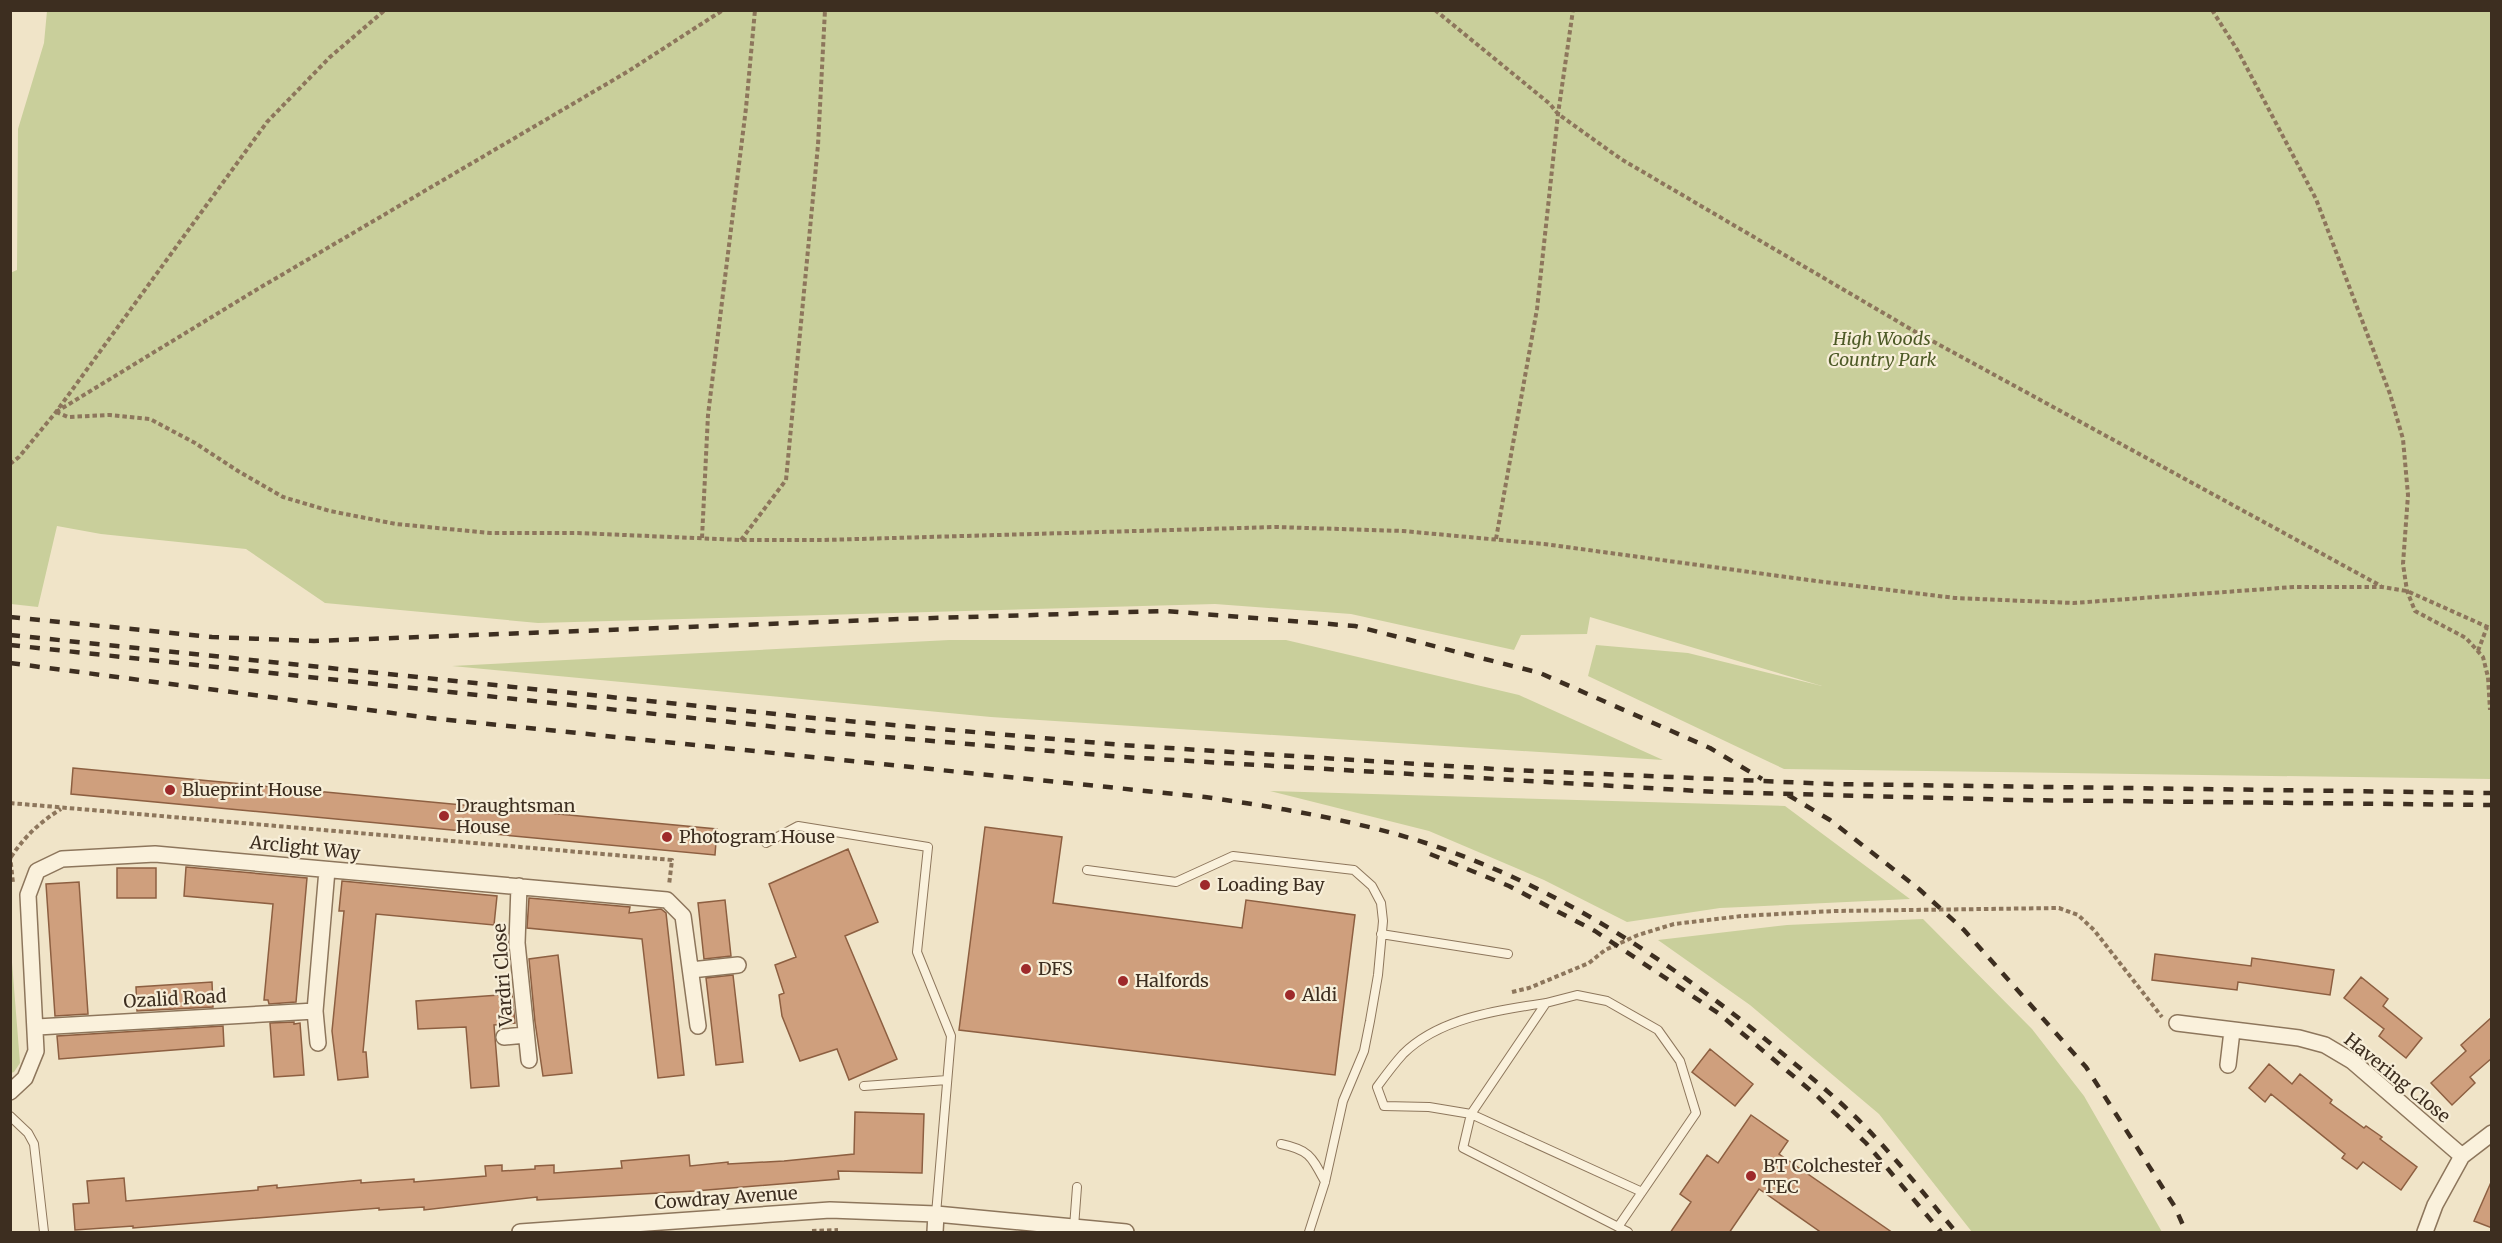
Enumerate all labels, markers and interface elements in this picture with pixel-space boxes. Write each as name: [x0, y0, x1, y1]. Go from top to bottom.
park label: High Woods Country Park: [1828, 327, 1936, 371]
place label: Blueprint House: [182, 778, 322, 801]
marker: Blueprint House: [163, 783, 177, 797]
place label: Draughtsman House: [456, 794, 575, 838]
marker: Draughtsman House: [437, 809, 451, 823]
place label: Photogram House: [679, 825, 835, 848]
street label: Arclight Way: [248, 830, 362, 865]
marker: Photogram House: [660, 830, 674, 844]
place label: Loading Bay: [1217, 873, 1325, 896]
marker: Loading Bay: [1198, 878, 1212, 892]
street label: Vardri Close: [487, 923, 518, 1028]
place label: DFS: [1038, 957, 1073, 980]
marker: DFS: [1019, 962, 1033, 976]
place label: Halfords: [1135, 969, 1209, 992]
marker: Halfords: [1116, 974, 1130, 988]
place label: Aldi: [1301, 983, 1337, 1006]
street label: Ozalid Road: [123, 984, 227, 1013]
marker: Aldi: [1283, 988, 1297, 1002]
street label: Havering Close: [2340, 1028, 2455, 1127]
place label: BT Colchester TEC: [1763, 1154, 1882, 1198]
marker: BT Colchester TEC: [1744, 1169, 1758, 1183]
street label: Cowdray Avenue: [654, 1181, 798, 1214]

